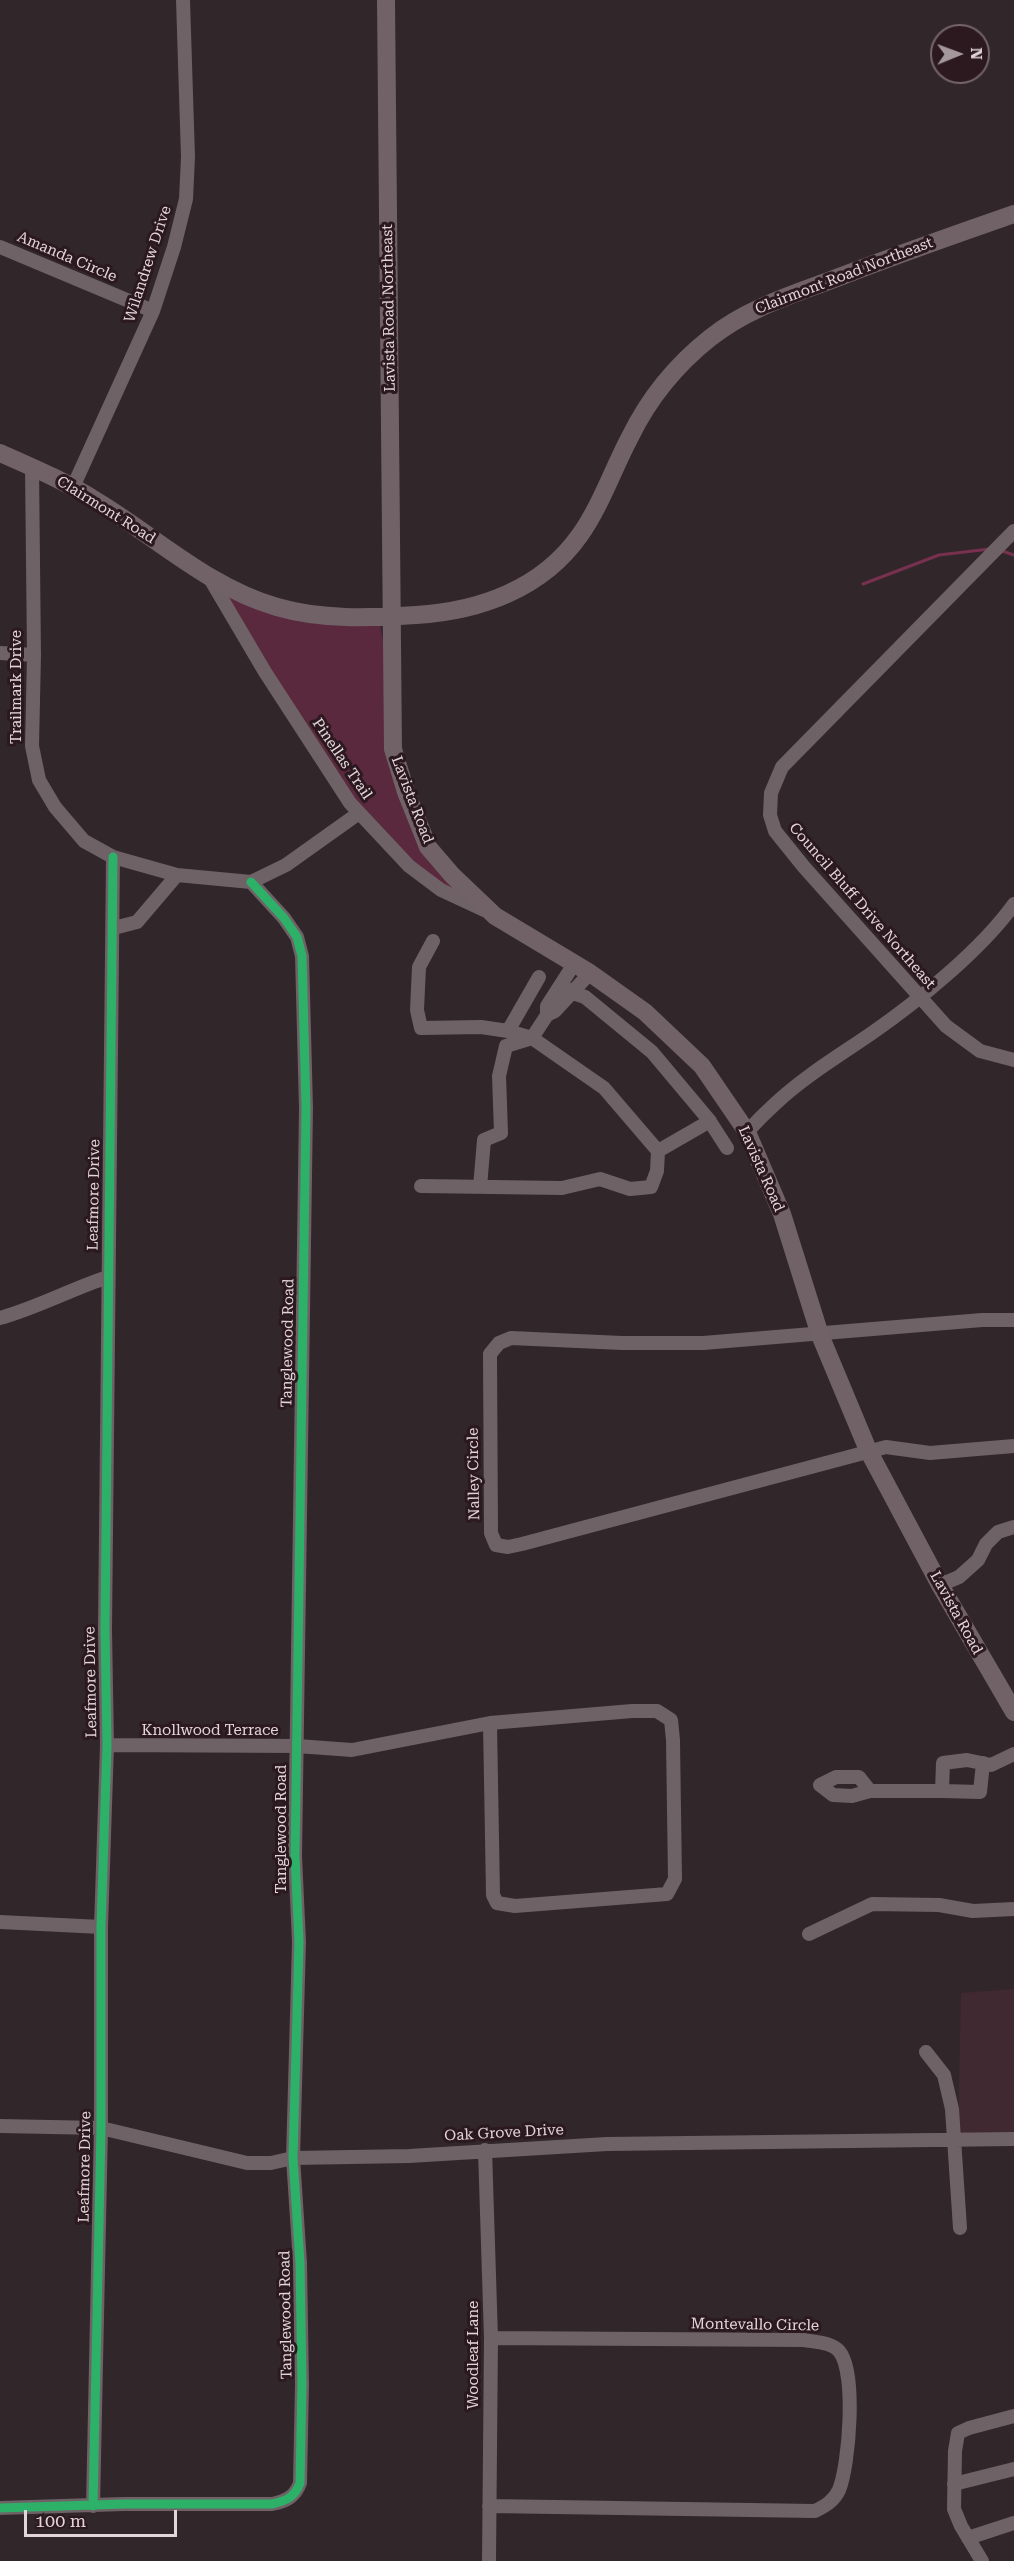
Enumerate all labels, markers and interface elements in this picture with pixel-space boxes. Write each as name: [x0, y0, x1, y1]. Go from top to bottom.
north arrow: [930, 24, 990, 84]
text: N: [967, 47, 986, 60]
street label: Wilandrew Drive: [121, 203, 175, 325]
street label: Lavista Road Northeast: [379, 224, 399, 392]
street label: Amanda Circle: [14, 228, 120, 286]
street label: Clairmont Road Northeast: [753, 234, 935, 318]
street label: Clairmont Road: [53, 472, 159, 548]
street label: Trailmark Drive: [8, 630, 26, 744]
street label: Pinellas Trail: [308, 715, 376, 803]
street label: Lavista Road: [387, 754, 437, 846]
street label: Council Bluff Drive Northeast: [785, 819, 939, 993]
street label: Lavista Road: [734, 1123, 788, 1215]
street label: Leafmore Drive: [84, 1139, 104, 1251]
street label: Tanglewood Road: [278, 1278, 298, 1408]
street label: Nalley Circle: [464, 1427, 484, 1521]
street label: Lavista Road: [926, 1568, 986, 1658]
street label: Leafmore Drive: [81, 1626, 101, 1738]
street label: Knollwood Terrace: [141, 1722, 279, 1740]
street label: Tanglewood Road: [273, 1765, 291, 1893]
street label: Leafmore Drive: [75, 2111, 95, 2223]
street label: Oak Grove Drive: [444, 2121, 564, 2145]
street label: Tanglewood Road: [276, 2250, 296, 2380]
street label: Woodleaf Lane: [465, 2301, 483, 2409]
street label: Montevallo Circle: [691, 2315, 819, 2335]
scale bar: [27, 2498, 180, 2536]
text: 100 m: [35, 2510, 86, 2531]

